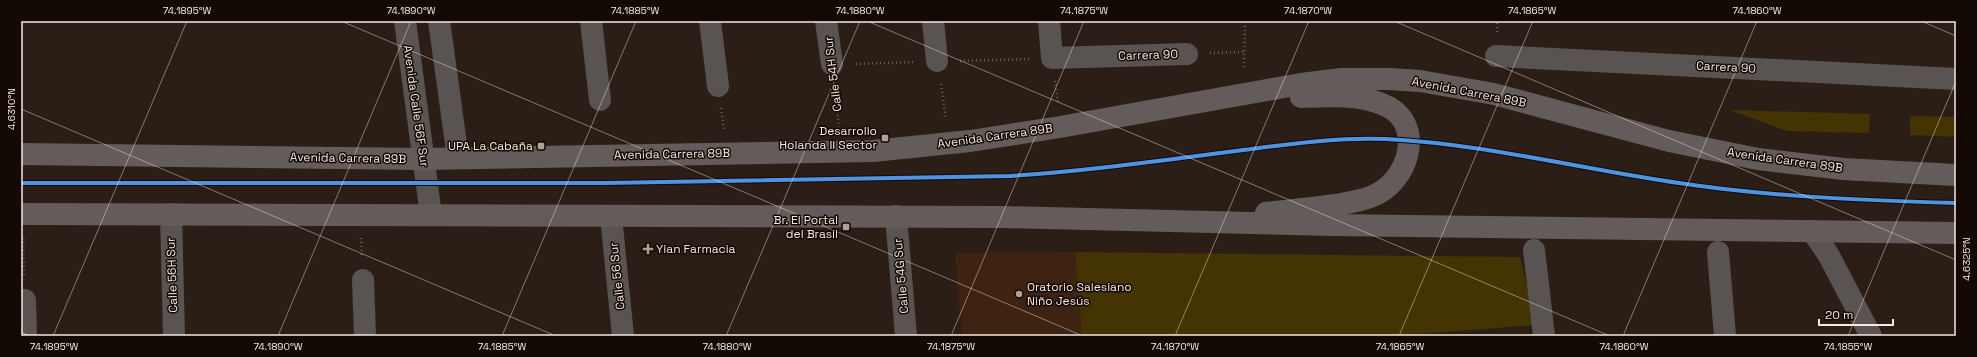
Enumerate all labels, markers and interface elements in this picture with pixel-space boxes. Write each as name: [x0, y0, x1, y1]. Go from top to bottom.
text: 74.1895°W: [163, 4, 211, 17]
text: 74.1890°W: [387, 4, 436, 17]
text: 74.1885°W: [611, 4, 660, 17]
text: 74.1880°W: [835, 4, 885, 17]
text: 74.1875°W: [1060, 4, 1108, 17]
text: 74.1870°W: [1284, 4, 1332, 17]
text: 74.1865°W: [1508, 4, 1556, 17]
text: 74.1860°W: [1733, 4, 1782, 17]
street label: Calle 54H Sur: [820, 35, 846, 112]
street label: Avenida Calle 56F Sur: [400, 44, 433, 168]
street label: Carrera 90: [1118, 46, 1178, 64]
street label: Carrera 90: [1696, 57, 1756, 77]
street label: Avenida Carrera 89B: [1410, 73, 1528, 111]
text: 4.6310°N: [5, 88, 18, 130]
street label: Avenida Carrera 89B: [936, 120, 1054, 152]
place label: Desarrollo Holanda II Sector: [779, 123, 877, 153]
marker: Desarrollo Holanda II Sector: [880, 133, 890, 143]
place label: UPA La Cabaña: [448, 138, 533, 154]
marker: UPA La Cabaña: [536, 141, 546, 151]
street label: Avenida Carrera 89B: [1726, 144, 1844, 176]
street label: Avenida Carrera 89B: [614, 145, 730, 163]
street label: Avenida Carrera 89B: [290, 149, 406, 167]
place label: Br. El Portal del Brasil: [774, 212, 838, 242]
marker: Br. El Portal del Brasil: [841, 222, 851, 232]
street label: Calle 56H Sur: [163, 237, 181, 313]
street label: Calle 54G Sur: [890, 237, 912, 314]
text: 4.6325°N: [1960, 237, 1973, 281]
street label: Calle 56 Sur: [605, 241, 628, 310]
place label: Yian Farmacia: [656, 241, 736, 257]
marker: Yian Farmacia: [643, 244, 653, 254]
place label: Oratorio Salesiano Niño Jesús: [1027, 279, 1132, 309]
marker: Oratorio Salesiano Niño Jesús: [1014, 289, 1024, 299]
scale bar: [1819, 301, 1893, 327]
text: 20 m: [1825, 307, 1853, 323]
text: 74.1895°W: [30, 340, 78, 353]
text: 74.1890°W: [254, 340, 303, 353]
text: 74.1885°W: [478, 340, 527, 353]
text: 74.1880°W: [702, 340, 752, 353]
text: 74.1875°W: [927, 340, 975, 353]
text: 74.1870°W: [1151, 340, 1199, 353]
text: 74.1865°W: [1376, 340, 1424, 353]
text: 74.1860°W: [1600, 340, 1649, 353]
text: 74.1855°W: [1824, 340, 1872, 353]

